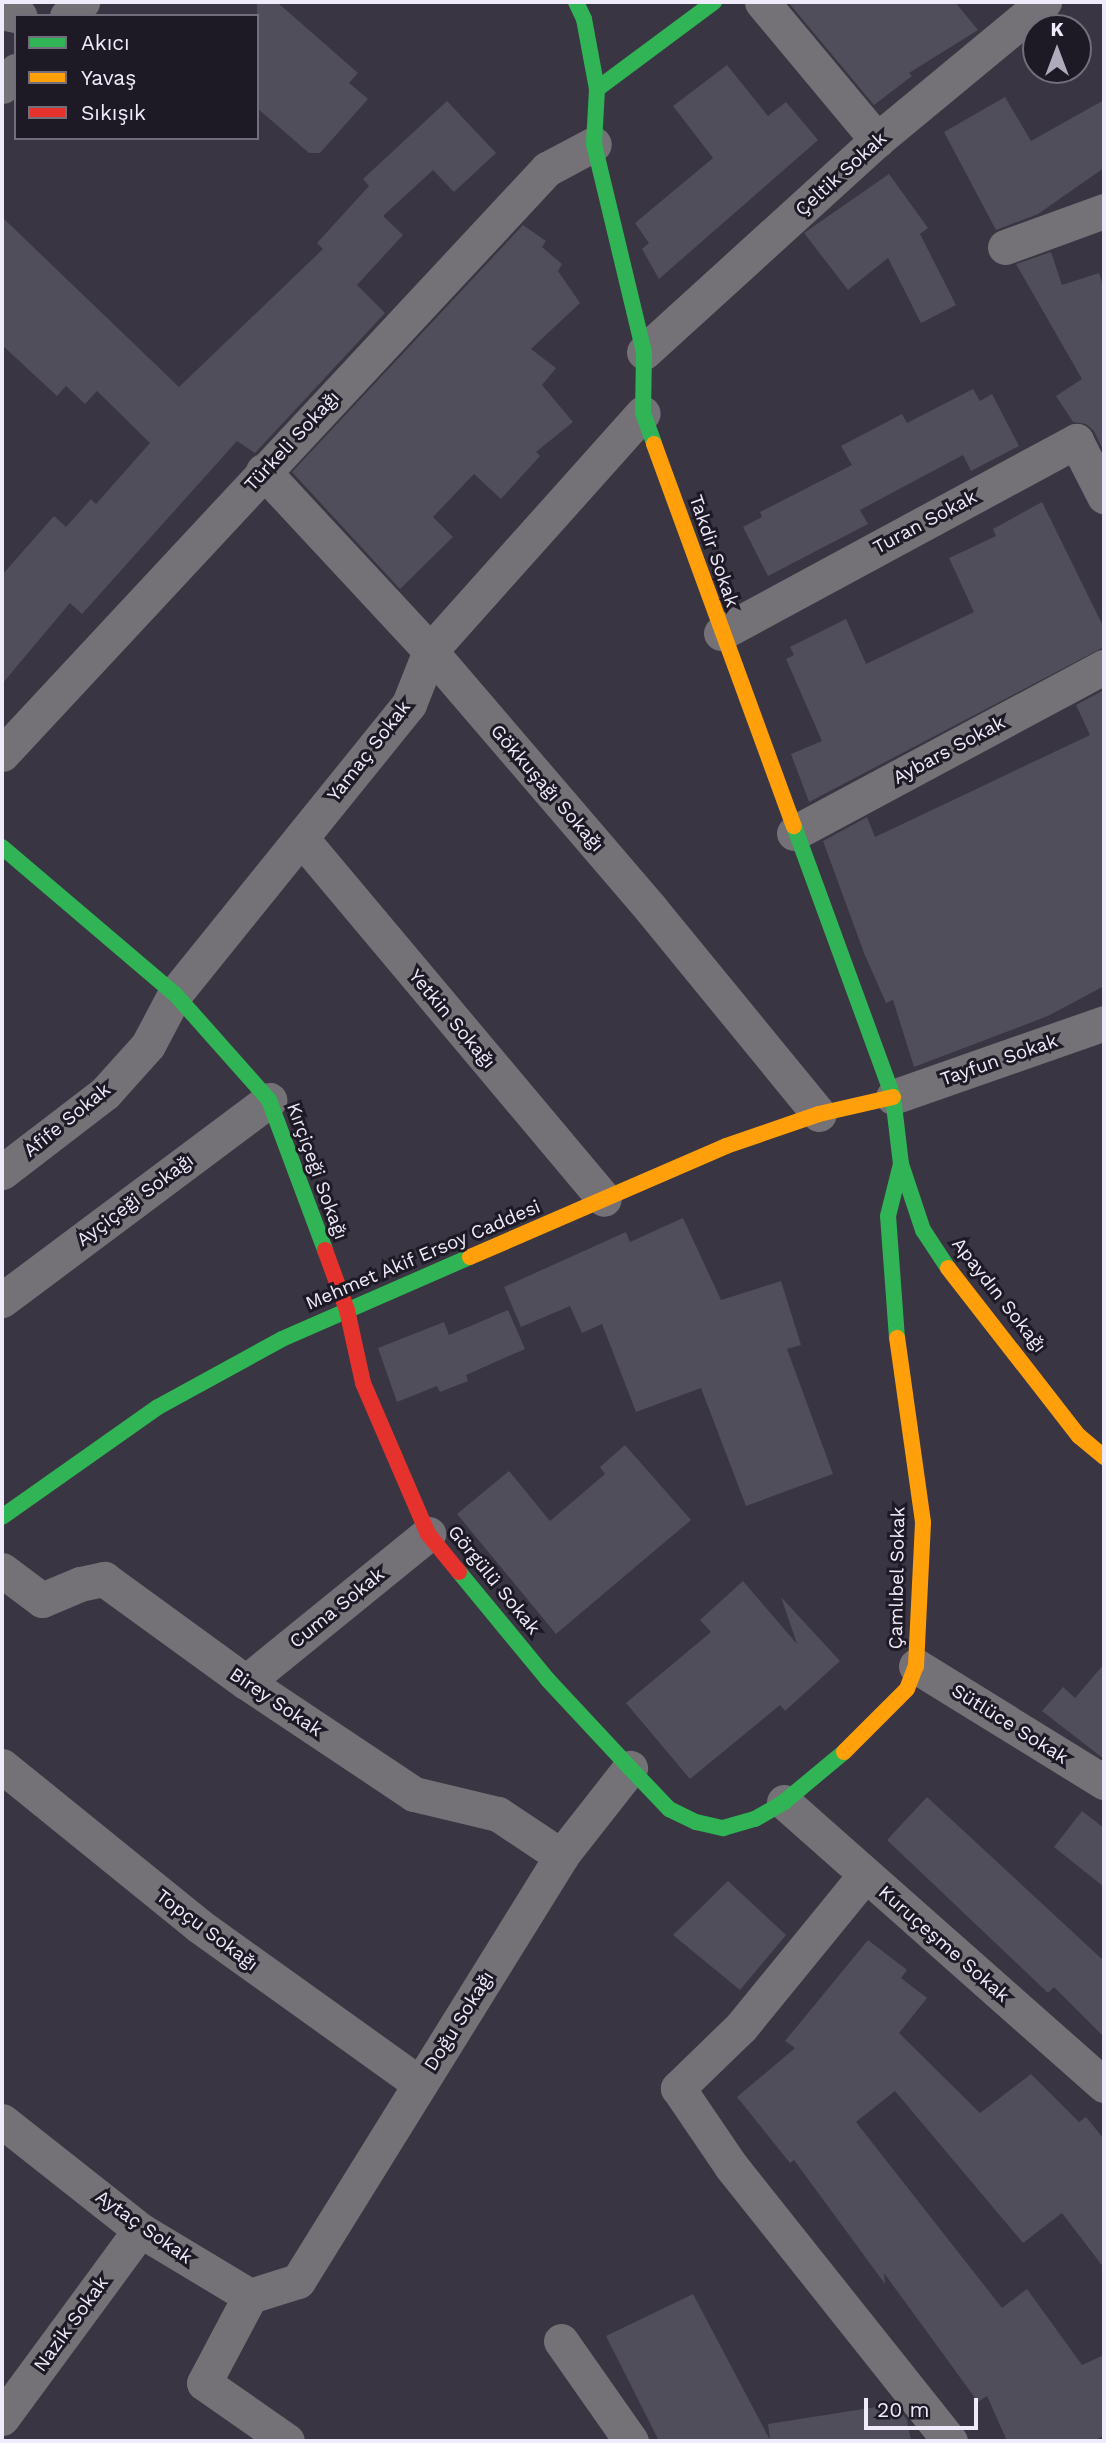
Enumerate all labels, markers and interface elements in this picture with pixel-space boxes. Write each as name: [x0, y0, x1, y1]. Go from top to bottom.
legend: [14, 14, 259, 140]
north arrow: [1022, 14, 1092, 84]
text: K: [1050, 18, 1064, 41]
text: Akıcı: [81, 30, 130, 55]
text: Yavaş: [81, 65, 136, 90]
text: Sıkışık: [81, 100, 146, 125]
street label: Çeltik Sokak: [790, 127, 892, 221]
street label: Türkeli Sokağı: [240, 386, 344, 496]
street label: Turan Sokak: [869, 485, 981, 559]
street label: Takdir Sokak: [684, 492, 744, 610]
street label: Yamaç Sokak: [323, 696, 415, 806]
street label: Aybars Sokak: [889, 711, 1009, 789]
street label: Gökkuşağı Sokağı: [486, 720, 608, 856]
street label: Yetkin Sokağı: [404, 965, 500, 1073]
street label: Tayfun Sokak: [937, 1029, 1061, 1091]
street label: Afife Sokak: [19, 1078, 115, 1162]
street label: Kırçiçeği Sokağı: [282, 1099, 352, 1243]
street label: Ayçiçeği Sokağı: [72, 1149, 198, 1251]
street label: Mehmet Akif Ersoy Caddesi: [301, 1195, 545, 1315]
street label: Apaydın Sokağı: [947, 1233, 1051, 1357]
street label: Çamlıbel Sokak: [884, 1506, 910, 1650]
street label: Görgülü Sokak: [443, 1521, 545, 1639]
street label: Cuma Sokak: [285, 1563, 389, 1653]
street label: Birey Sokak: [225, 1663, 327, 1741]
street label: Sütlüce Sokak: [948, 1679, 1072, 1769]
street label: Kuruçeşme Sokak: [874, 1881, 1014, 2007]
street label: Topçu Sokağı: [152, 1884, 262, 1976]
street label: Doğu Sokağı: [419, 1967, 499, 2075]
street label: Aytaç Sokak: [91, 2185, 197, 2269]
street label: Nazik Sokak: [29, 2272, 113, 2376]
scale bar: [868, 2384, 982, 2428]
text: 20 m: [877, 2397, 929, 2422]

